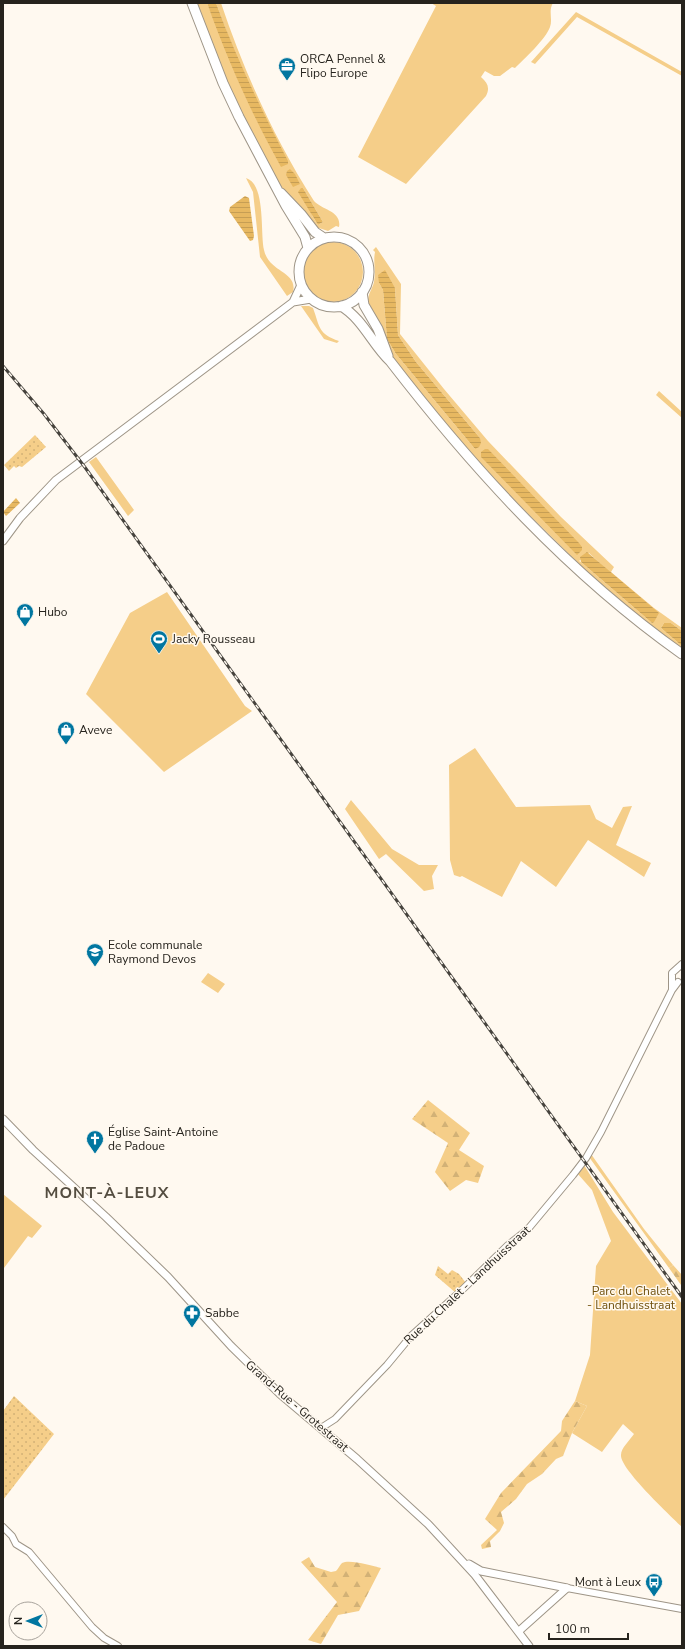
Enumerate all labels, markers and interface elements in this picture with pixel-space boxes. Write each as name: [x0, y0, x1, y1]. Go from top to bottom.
place label: ORCA Pennel & Flipo Europe: [300, 51, 386, 81]
office icon: ORCA Pennel & Flipo Europe: [277, 56, 297, 81]
shop icon: Hubo: [15, 602, 35, 627]
place label: Hubo: [38, 604, 68, 620]
sports icon: Jacky Rousseau: [149, 629, 169, 654]
place label: Jacky Rousseau: [171, 631, 255, 647]
shop icon: Aveve: [56, 720, 76, 745]
place label: Aveve: [79, 722, 112, 738]
place label: Ecole communale Raymond Devos: [108, 937, 202, 967]
school or university icon: Ecole communale Raymond Devos: [85, 942, 105, 967]
place label: Église Saint-Antoine de Padoue: [108, 1124, 218, 1154]
church icon: Église Saint-Antoine de Padoue: [85, 1129, 105, 1154]
district label: MONT-À-LEUX: [45, 1182, 169, 1204]
street label: Rue du Chalet - Landhuisstraat: [400, 1221, 534, 1348]
park label: Parc du Chalet - Landhuisstraat: [587, 1283, 676, 1313]
pharmacy icon: Sabbe: [182, 1303, 202, 1328]
place label: Sabbe: [205, 1305, 239, 1321]
street label: Grand-Rue - Grotestraat: [242, 1357, 353, 1456]
bus stop icon: Mont à Leux: [644, 1572, 664, 1597]
place label: Mont à Leux: [575, 1574, 642, 1590]
north arrow: [8, 1601, 48, 1641]
scale bar: [549, 1615, 628, 1641]
text: N: [11, 1617, 26, 1625]
text: 100 m: [555, 1621, 590, 1637]

